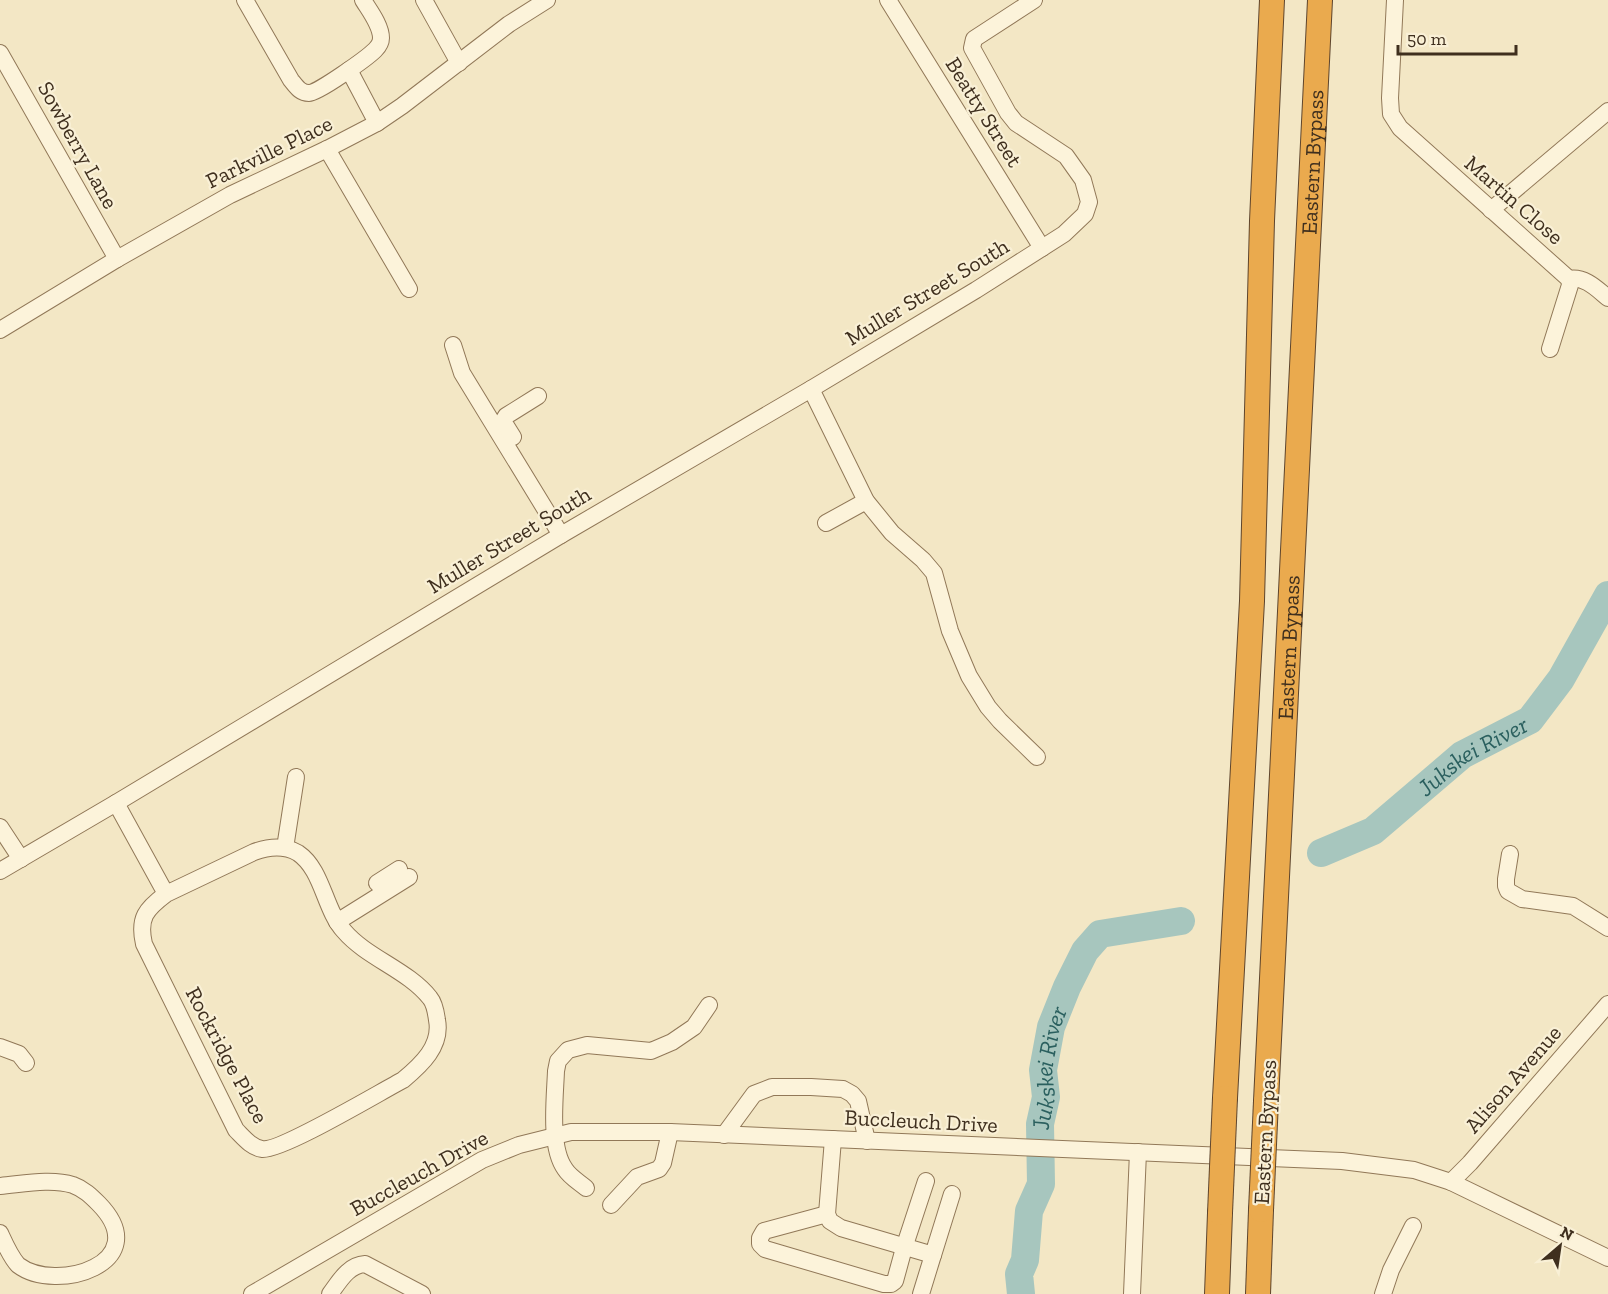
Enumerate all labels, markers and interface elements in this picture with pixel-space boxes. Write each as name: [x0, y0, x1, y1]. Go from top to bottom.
scale bar: [1398, 18, 1516, 56]
text: 50 m: [1407, 28, 1447, 50]
street label: Beatty Street: [940, 52, 1029, 173]
street label: Sowberry Lane: [32, 77, 124, 213]
street label: Eastern Bypass: [1295, 89, 1329, 235]
street label: Parkville Place: [201, 110, 337, 194]
street label: Martin Close: [1459, 150, 1569, 250]
street label: Muller Street South: [840, 232, 1014, 351]
street label: Muller Street South: [422, 480, 596, 599]
street label: Eastern Bypass: [1271, 574, 1305, 721]
water label: Jukskei River: [1410, 709, 1533, 802]
street label: Rockridge Place: [180, 982, 274, 1128]
water label: Jukskei River: [1025, 1001, 1073, 1131]
street label: Alison Avenue: [1459, 1020, 1567, 1138]
street label: Eastern Bypass: [1248, 1059, 1282, 1205]
street label: Buccleuch Drive: [844, 1104, 998, 1138]
street label: Buccleuch Drive: [345, 1124, 493, 1222]
north arrow: [1530, 1216, 1590, 1276]
text: N: [1557, 1222, 1577, 1245]

